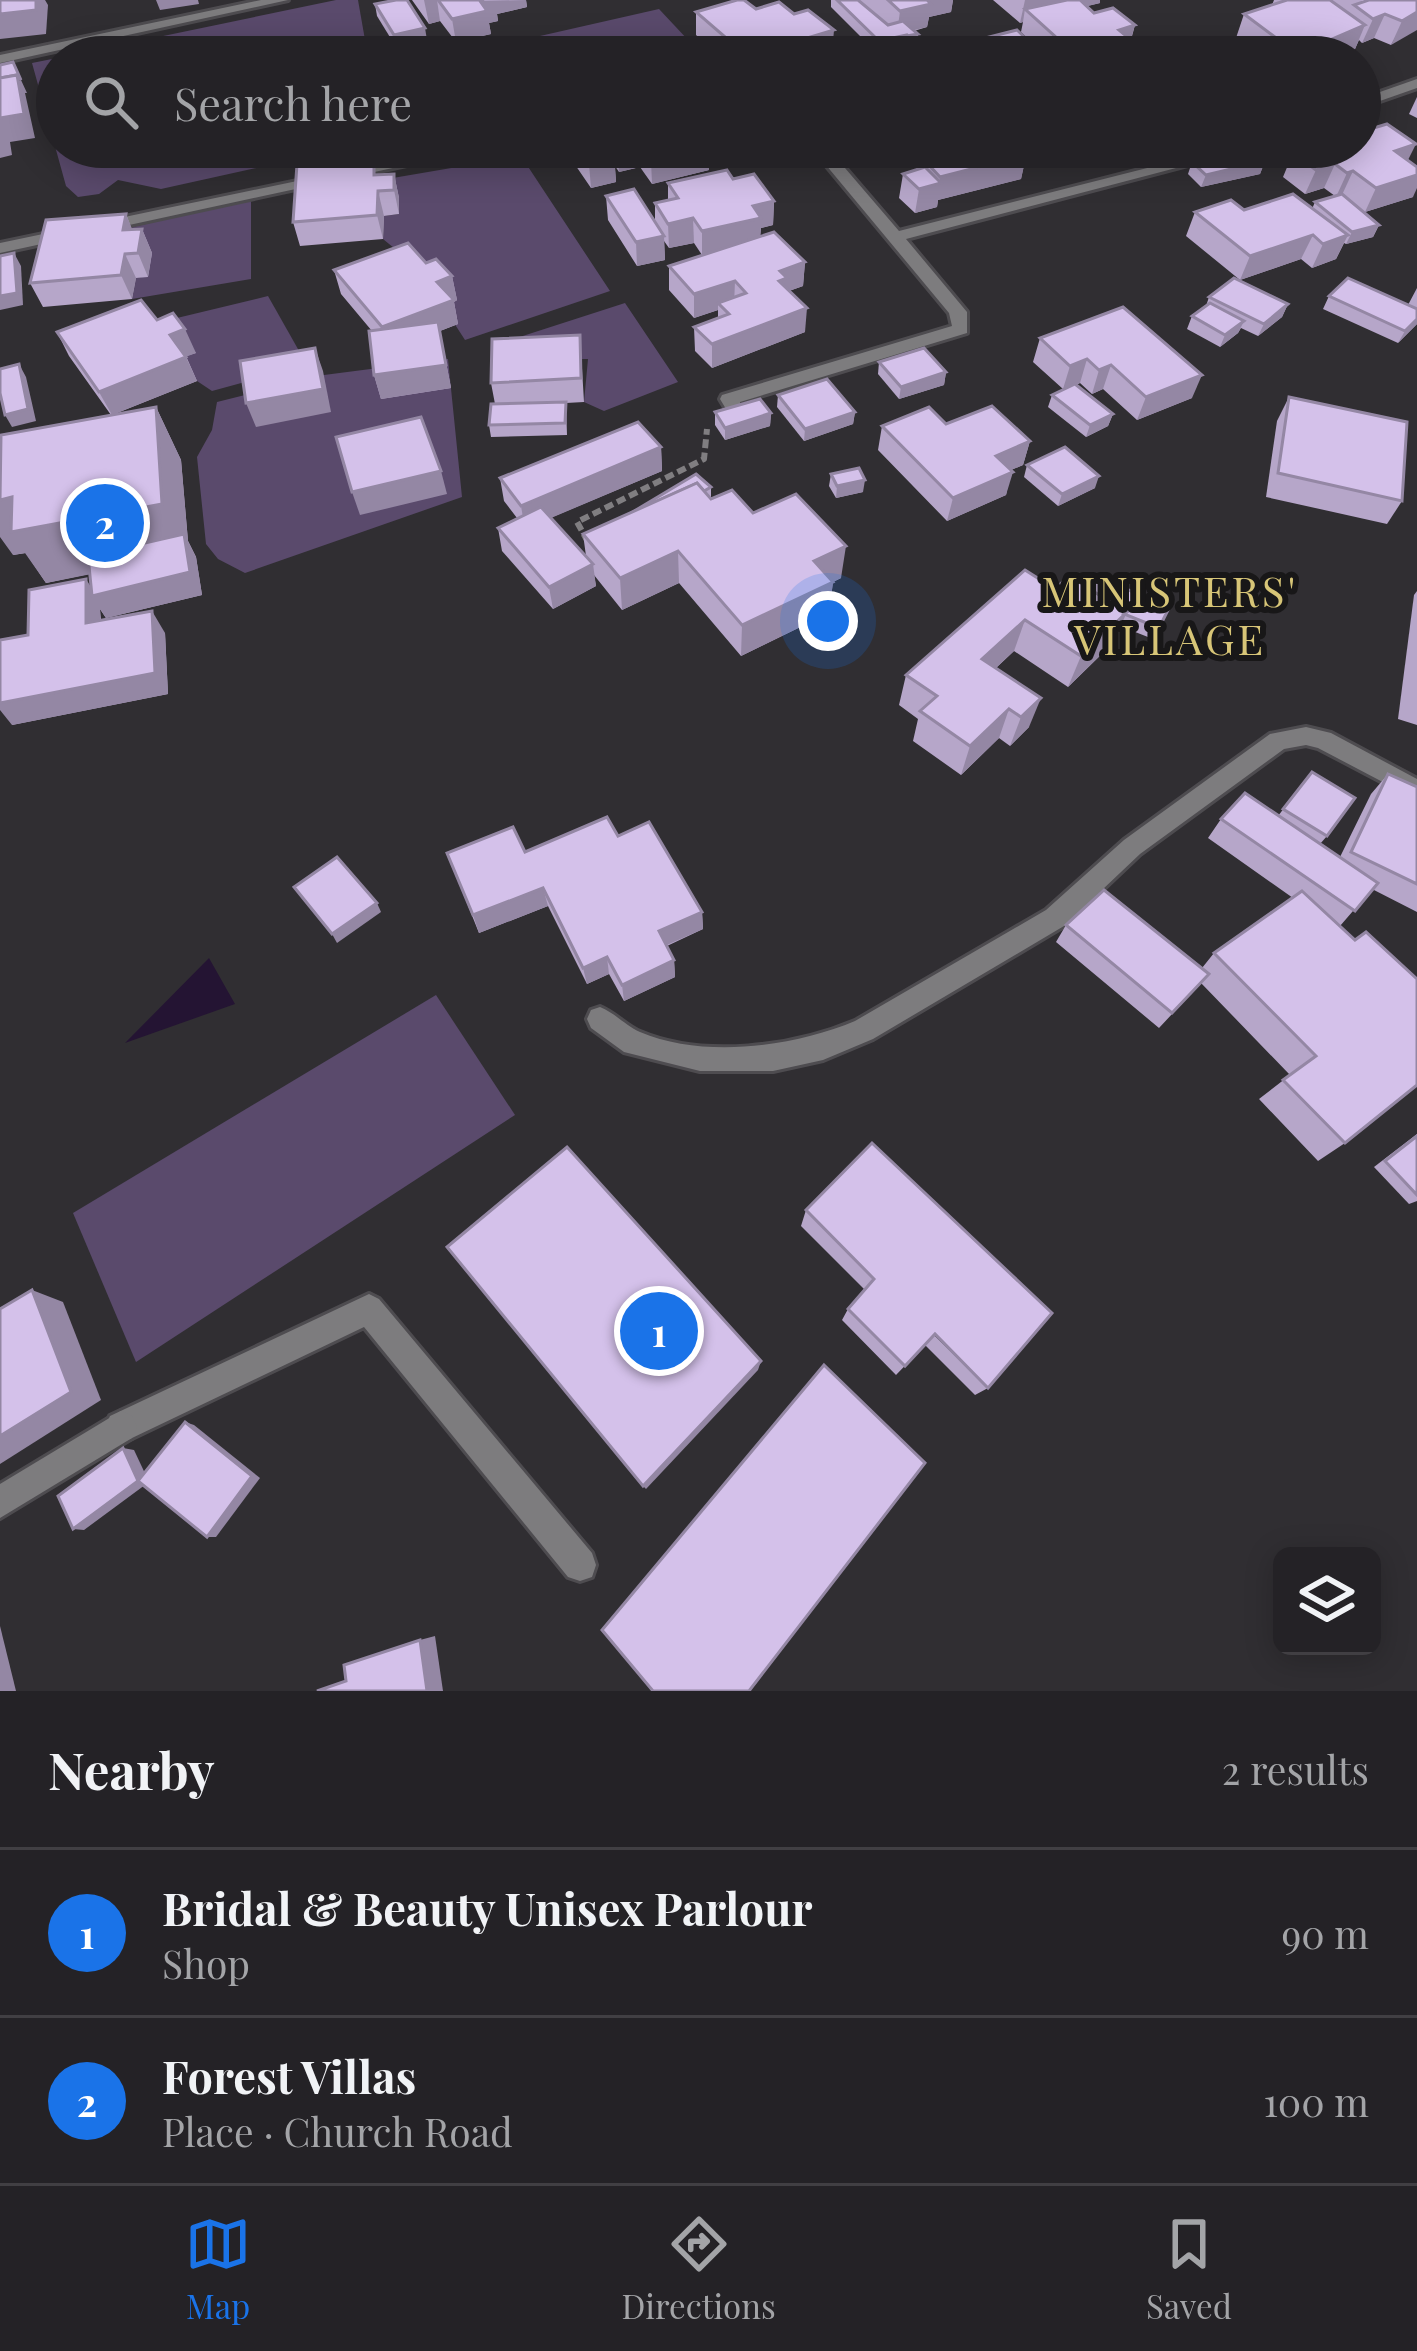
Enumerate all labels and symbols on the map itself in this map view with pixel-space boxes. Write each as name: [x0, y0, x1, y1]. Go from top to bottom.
pin: 2: [66, 478, 144, 568]
district label: MINISTERS' VILLAGE: [1042, 562, 1298, 666]
your location: [798, 591, 858, 651]
pin: 1: [620, 1286, 698, 1376]

